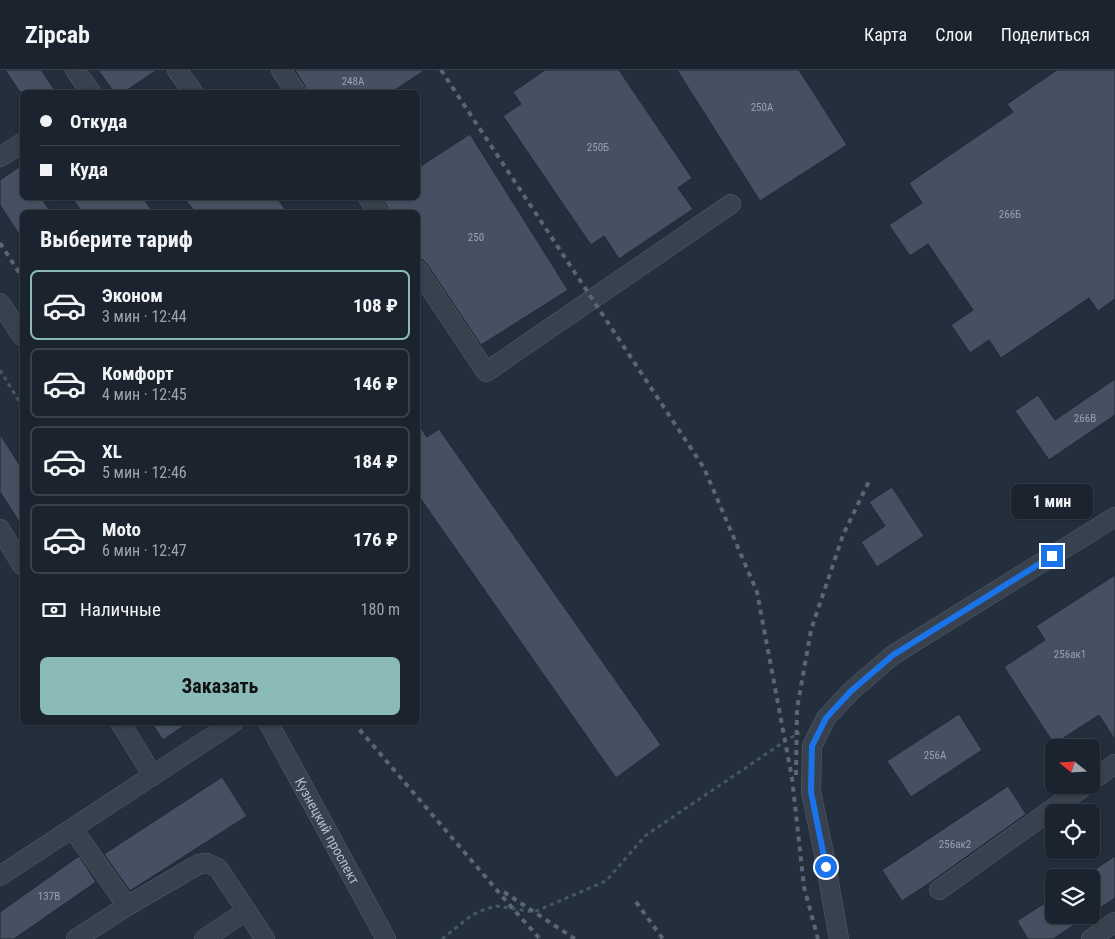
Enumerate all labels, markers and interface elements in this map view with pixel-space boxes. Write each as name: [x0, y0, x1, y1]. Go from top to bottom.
text: Zipcab: [25, 21, 90, 49]
text: Карта: [864, 24, 907, 45]
text: Слои: [935, 24, 973, 45]
text: Поделиться: [1001, 24, 1090, 45]
house number: 248А: [342, 75, 365, 88]
house number: 250А: [751, 101, 774, 114]
text: Откуда: [70, 110, 127, 133]
house number: 250Б: [587, 141, 609, 154]
text: Куда: [70, 158, 108, 181]
house number: 266Б: [999, 208, 1021, 221]
text: Выберите тариф: [40, 227, 193, 252]
house number: 250: [468, 231, 484, 244]
icon: car: [42, 283, 87, 328]
text: Эконом: [102, 284, 163, 307]
text: 108 ₽: [353, 294, 398, 317]
text: 3 мин · 12:44: [102, 307, 187, 326]
icon: car: [42, 361, 87, 406]
text: Комфорт: [102, 362, 174, 385]
text: 146 ₽: [353, 372, 398, 395]
text: 4 мин · 12:45: [102, 385, 187, 404]
house number: 266В: [1074, 412, 1096, 425]
icon: car: [42, 439, 87, 484]
text: XL: [102, 440, 122, 463]
text: 184 ₽: [353, 450, 398, 473]
text: 5 мин · 12:46: [102, 463, 187, 482]
callout: 1 мин: [1011, 484, 1093, 518]
text: 1 мин: [1033, 492, 1071, 511]
icon: car: [42, 517, 87, 562]
text: Moto: [102, 518, 141, 541]
text: 176 ₽: [353, 528, 398, 551]
text: 6 мин · 12:47: [102, 541, 187, 560]
route end: [1041, 545, 1063, 567]
icon: cash: [40, 596, 68, 624]
text: Наличные: [80, 598, 161, 621]
text: 180 m: [361, 600, 400, 619]
house number: 256ак1: [1054, 648, 1086, 661]
button: Заказать: [40, 657, 400, 715]
north arrow: [1045, 739, 1100, 794]
map controls: [1045, 739, 1100, 924]
house number: 256А: [924, 749, 947, 762]
street label: Кузнецкий проспект: [292, 775, 363, 887]
button: locate: [1045, 804, 1100, 859]
house number: 256ак2: [939, 838, 971, 851]
route start: [815, 856, 837, 878]
button: layers: [1045, 869, 1100, 924]
house number: 137В: [38, 890, 60, 903]

